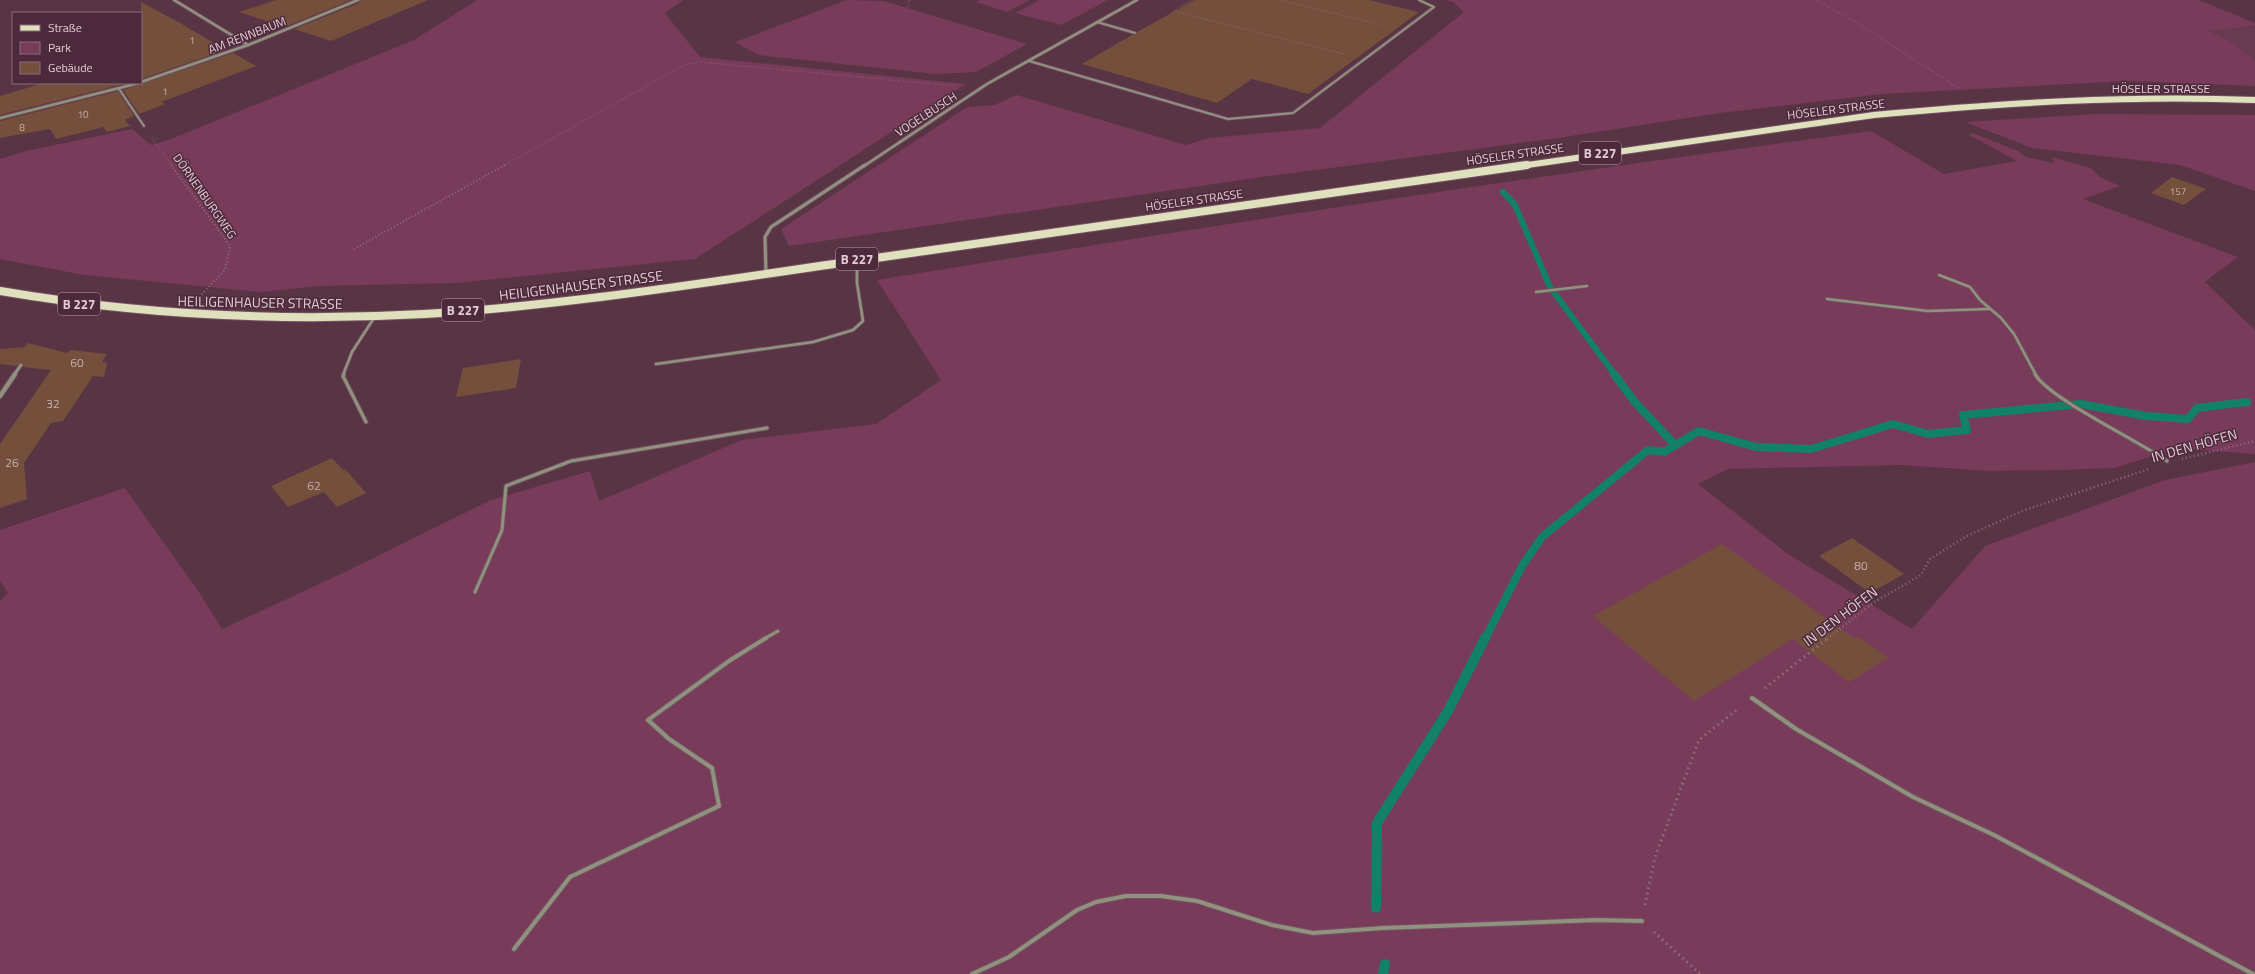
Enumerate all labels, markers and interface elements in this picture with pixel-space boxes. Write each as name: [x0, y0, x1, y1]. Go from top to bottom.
street label: AM RENNBAUM: [205, 11, 289, 59]
legend: [12, 12, 142, 84]
text: Straße: [48, 18, 82, 37]
house number: 1: [189, 33, 195, 48]
text: Park: [48, 38, 71, 57]
text: Gebäude: [48, 58, 93, 77]
street label: HÖSELER STRASSE: [2112, 79, 2211, 98]
house number: 1: [162, 84, 168, 99]
street label: VOGELBUSCH: [891, 87, 961, 141]
street label: HÖSELER STRASSE: [1786, 94, 1886, 124]
house number: 10: [77, 107, 89, 122]
house number: 8: [19, 120, 25, 135]
street label: HÖSELER STRASSE: [1465, 138, 1565, 170]
road number: B 227: [1579, 142, 1621, 164]
street label: DÖRNENBURGWEG: [168, 149, 242, 243]
street label: HÖSELER STRASSE: [1144, 184, 1244, 216]
house number: 157: [2170, 184, 2186, 199]
road number: B 227: [836, 248, 878, 270]
street label: HEILIGENHAUSER STRASSE: [498, 264, 664, 305]
street label: HEILIGENHAUSER STRASSE: [177, 290, 343, 314]
road number: B 227: [58, 293, 100, 315]
road number: B 227: [442, 299, 484, 321]
house number: 60: [70, 353, 84, 372]
house number: 32: [46, 394, 60, 413]
street label: IN DEN HÖFEN: [2149, 423, 2239, 467]
house number: 26: [5, 453, 19, 472]
house number: 62: [307, 476, 321, 495]
house number: 80: [1854, 556, 1868, 575]
street label: IN DEN HÖFEN: [1798, 581, 1882, 651]

